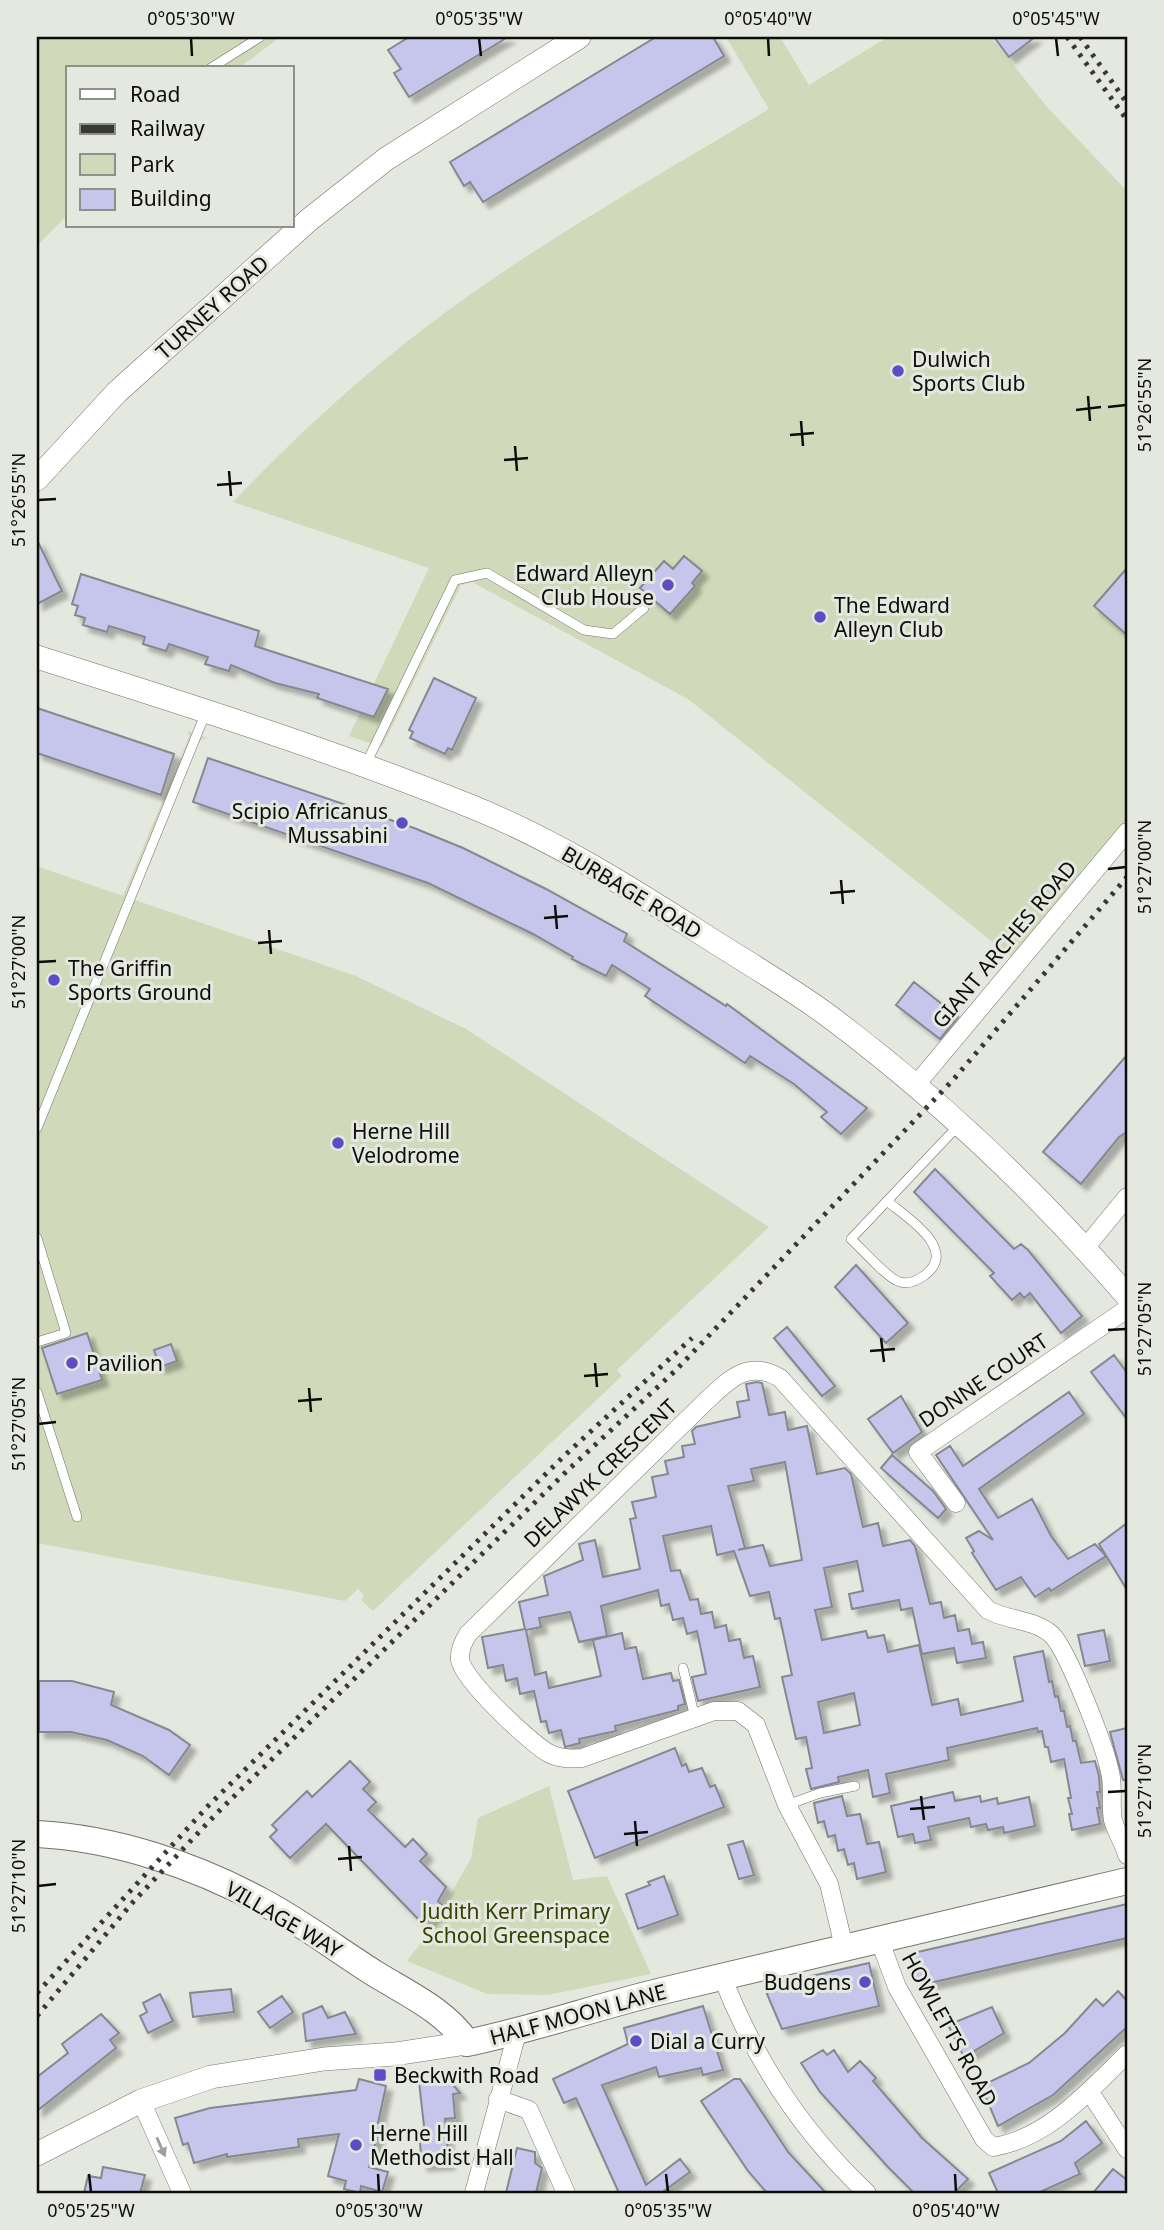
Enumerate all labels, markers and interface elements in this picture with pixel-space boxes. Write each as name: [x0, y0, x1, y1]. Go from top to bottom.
text: 0°05'30"W: [147, 6, 235, 30]
text: 0°05'35"W: [435, 6, 523, 30]
text: 0°05'40"W: [724, 6, 812, 30]
text: 0°05'45"W: [1012, 6, 1100, 30]
legend: [66, 66, 294, 228]
text: Road: [130, 80, 180, 108]
text: Railway: [130, 114, 205, 142]
text: Park: [130, 150, 175, 178]
text: Building: [130, 184, 212, 212]
street label: TURNEY ROAD: [150, 249, 274, 365]
place label: Dulwich Sports Club: [912, 345, 1026, 397]
text: 51°26'55"N: [1132, 358, 1156, 452]
marker: Dulwich Sports Club: [890, 363, 906, 379]
text: 51°26'55"N: [6, 453, 30, 547]
place label: Edward Alleyn Club House: [515, 559, 654, 611]
marker: Edward Alleyn Club House: [660, 577, 676, 593]
place label: The Edward Alleyn Club: [834, 591, 950, 643]
marker: The Edward Alleyn Club: [812, 609, 828, 625]
place label: Scipio Africanus Mussabini: [232, 797, 388, 849]
marker: Scipio Africanus Mussabini: [394, 815, 410, 831]
text: 51°27'00"N: [1132, 820, 1156, 914]
street label: BURBAGE ROAD: [557, 839, 707, 945]
street label: GIANT ARCHES ROAD: [926, 854, 1082, 1034]
text: 51°27'00"N: [6, 915, 30, 1009]
place label: The Griffin Sports Ground: [68, 954, 212, 1006]
marker: The Griffin Sports Ground: [46, 972, 62, 988]
place label: Herne Hill Velodrome: [352, 1117, 460, 1169]
marker: Herne Hill Velodrome: [330, 1135, 346, 1151]
text: 51°27'05"N: [1132, 1282, 1156, 1376]
street label: DONNE COURT: [913, 1326, 1053, 1434]
place label: Pavilion: [86, 1349, 163, 1377]
marker: Pavilion: [64, 1355, 80, 1371]
text: 51°27'05"N: [6, 1377, 30, 1471]
street label: DELAWYK CRESCENT: [517, 1392, 683, 1553]
text: 51°27'10"N: [1132, 1744, 1156, 1838]
text: 51°27'10"N: [6, 1839, 30, 1933]
street label: VILLAGE WAY: [221, 1874, 347, 1964]
park label: Judith Kerr Primary School Greenspace: [420, 1897, 610, 1949]
street label: HOWLETTS ROAD: [896, 1947, 1004, 2111]
place label: Budgens: [764, 1968, 851, 1996]
marker: Budgens: [857, 1974, 873, 1990]
street label: HALF MOON LANE: [487, 1977, 669, 2051]
place label: Dial a Curry: [650, 2027, 765, 2055]
marker: Dial a Curry: [628, 2033, 644, 2049]
place label: Beckwith Road: [394, 2061, 539, 2089]
marker: Beckwith Road: [372, 2067, 388, 2083]
place label: Herne Hill Methodist Hall: [370, 2119, 514, 2171]
one-way arrow: [156, 2137, 167, 2158]
marker: Herne Hill Methodist Hall: [348, 2137, 364, 2153]
text: 0°05'25"W: [47, 2198, 135, 2222]
text: 0°05'30"W: [335, 2198, 423, 2222]
text: 0°05'35"W: [624, 2198, 712, 2222]
text: 0°05'40"W: [912, 2198, 1000, 2222]

